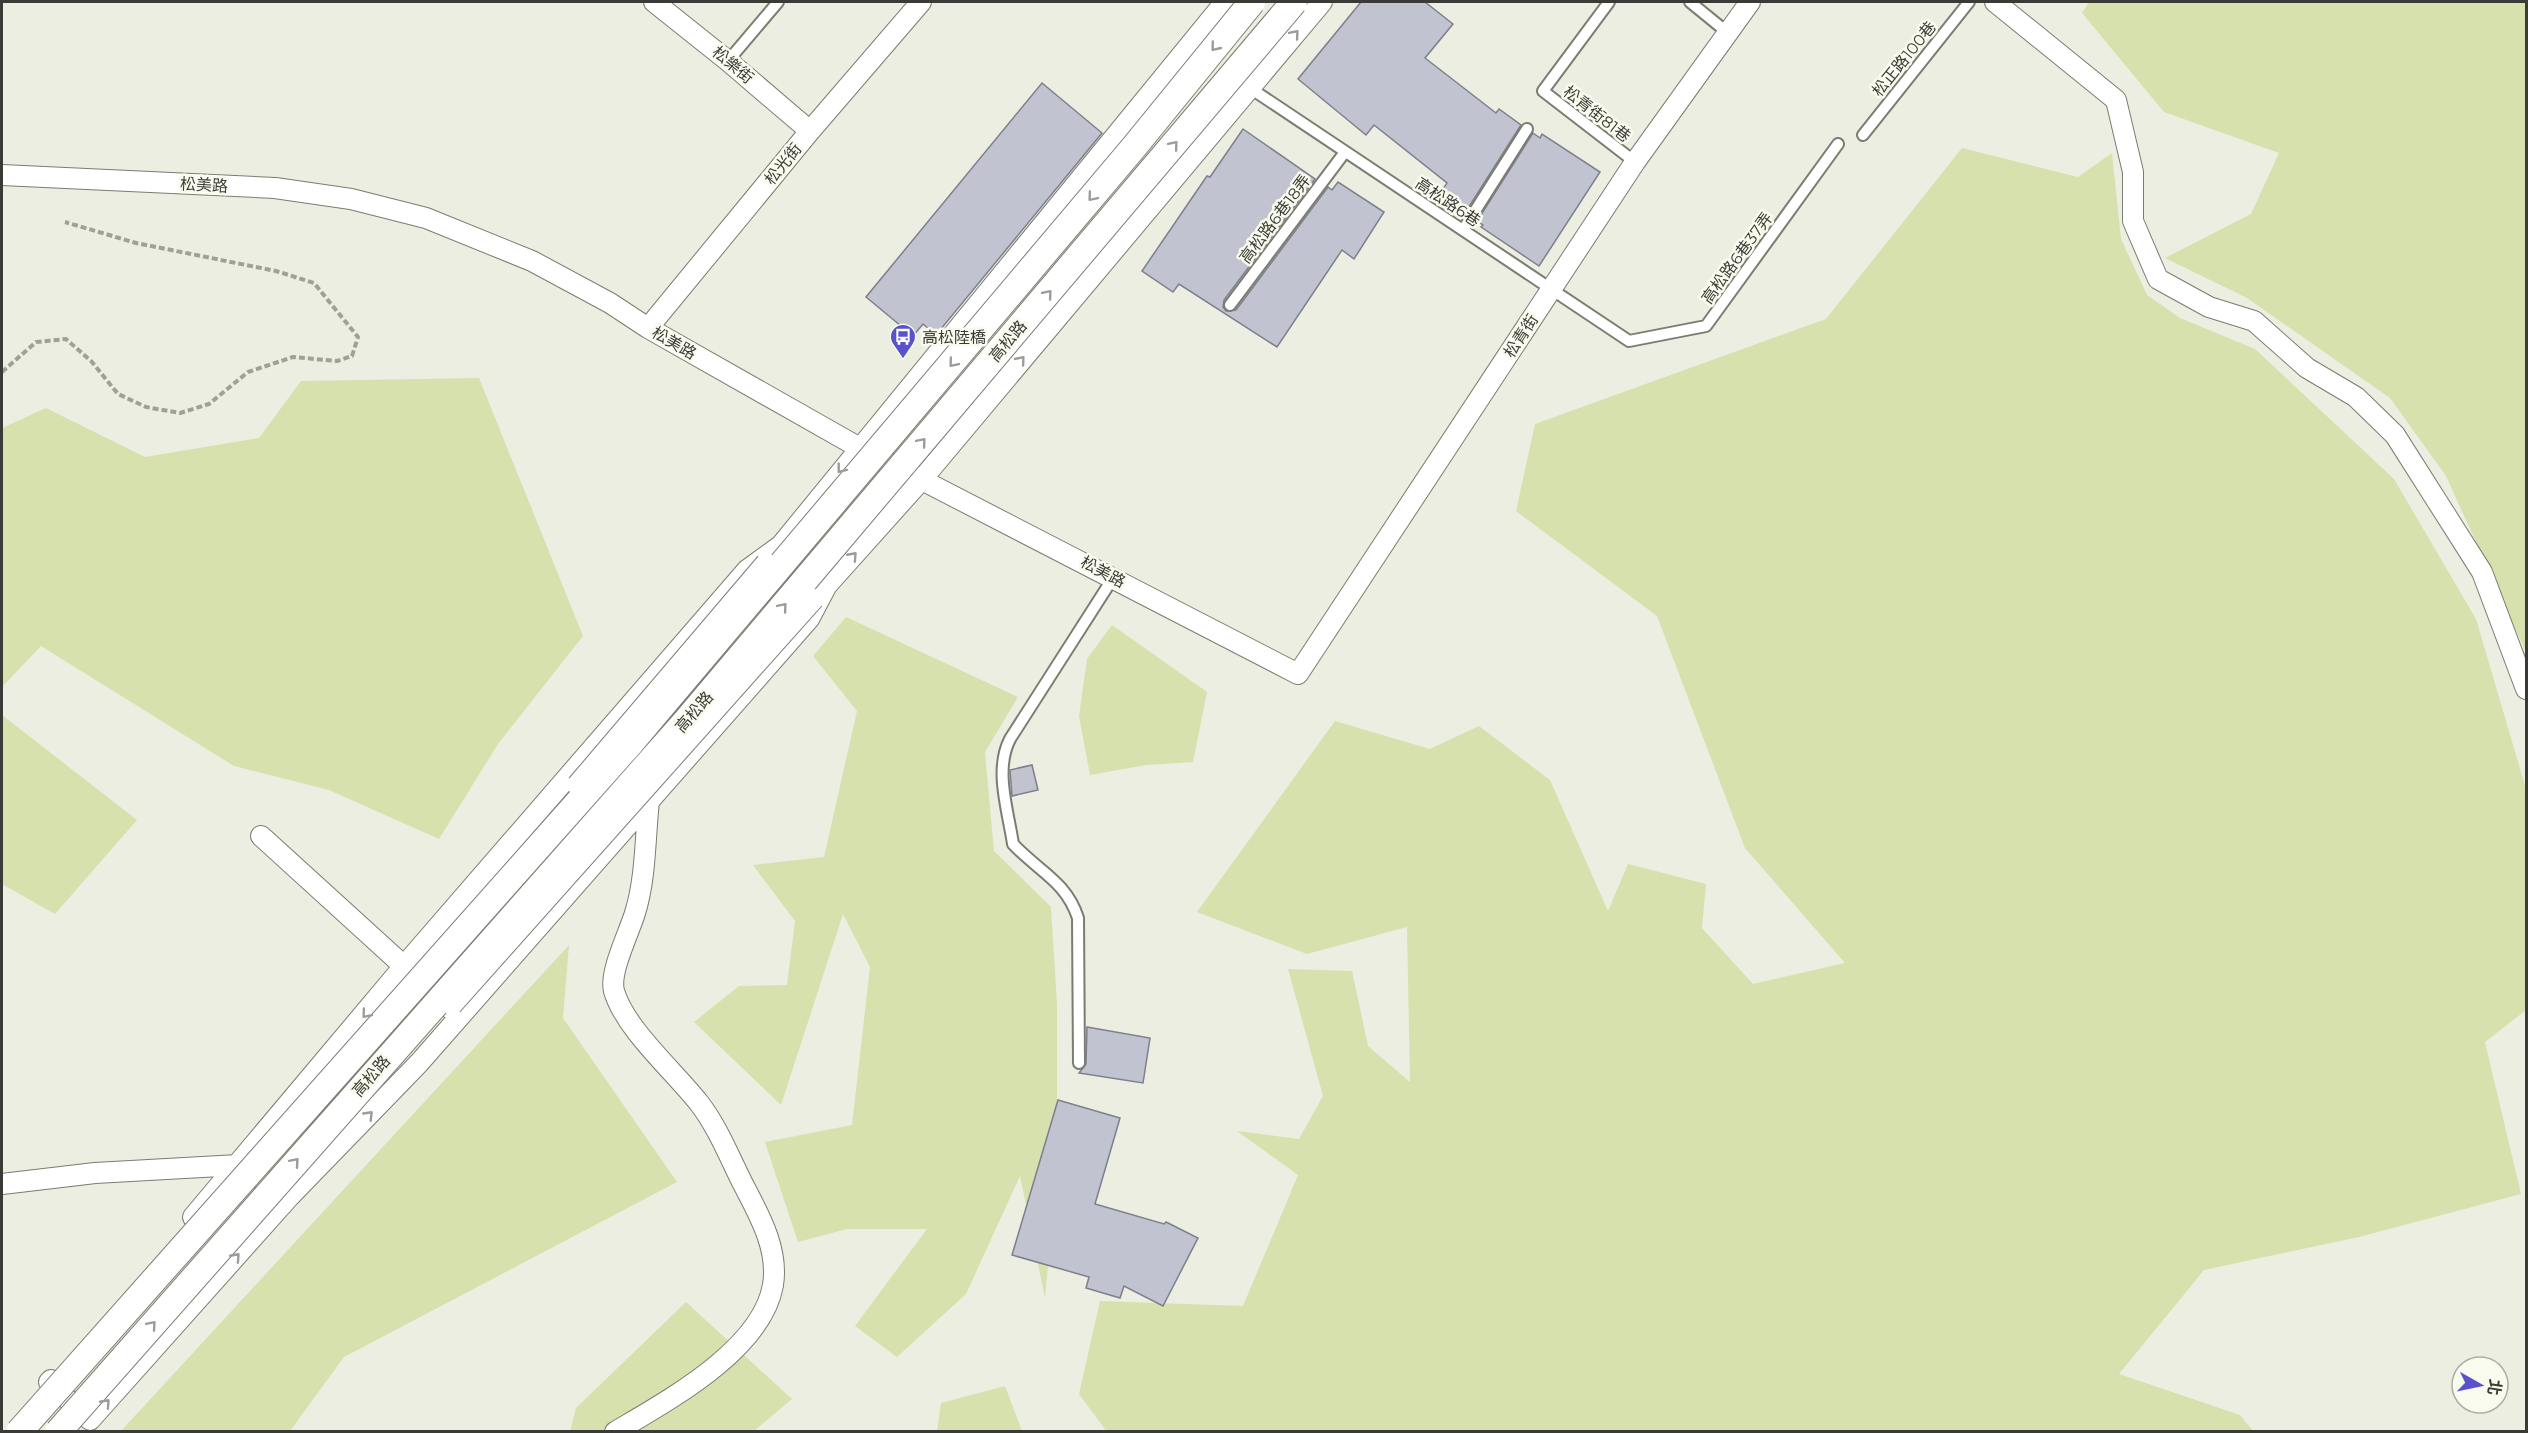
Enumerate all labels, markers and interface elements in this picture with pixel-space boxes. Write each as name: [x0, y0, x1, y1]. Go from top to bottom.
street label: 松正路100巷: [1868, 18, 1940, 100]
one-way arrow: [1288, 30, 1299, 41]
one-way arrow: [1212, 40, 1223, 51]
street label: 松樂街: [709, 42, 757, 88]
street label: 松青街81巷: [1560, 82, 1634, 146]
street label: 松光街: [761, 139, 805, 189]
one-way arrow: [1167, 141, 1178, 152]
street label: 高松路6巷18弄: [1236, 171, 1314, 267]
street label: 松美路: [180, 174, 228, 196]
street label: 高松路6巷: [1412, 174, 1484, 230]
one-way arrow: [1088, 191, 1099, 202]
street label: 高松路6巷37弄: [1698, 209, 1776, 307]
one-way arrow: [1041, 290, 1052, 301]
street label: 松青街: [1500, 311, 1542, 361]
street label: 高松路: [985, 317, 1031, 365]
bus stop icon: 高松陸橋: [888, 322, 918, 360]
street label: 松美路: [648, 323, 700, 363]
place label: 高松陸橋: [922, 328, 986, 347]
one-way arrow: [949, 356, 960, 367]
one-way arrow: [1014, 356, 1025, 367]
one-way arrow: [915, 438, 926, 449]
one-way arrow: [838, 462, 849, 473]
one-way arrow: [846, 552, 857, 563]
street label: 松美路: [1077, 552, 1129, 592]
one-way arrow: [775, 603, 786, 614]
street label: 高松路: [671, 688, 717, 736]
one-way arrow: [362, 1007, 373, 1018]
street label: 高松路: [348, 1052, 394, 1100]
one-way arrow: [361, 1111, 372, 1122]
one-way arrow: [288, 1159, 299, 1169]
one-way arrow: [229, 1253, 240, 1264]
one-way arrow: [145, 1321, 156, 1331]
north arrow: [2450, 1355, 2510, 1415]
text: 北: [2484, 1378, 2505, 1397]
one-way arrow: [99, 1399, 110, 1410]

